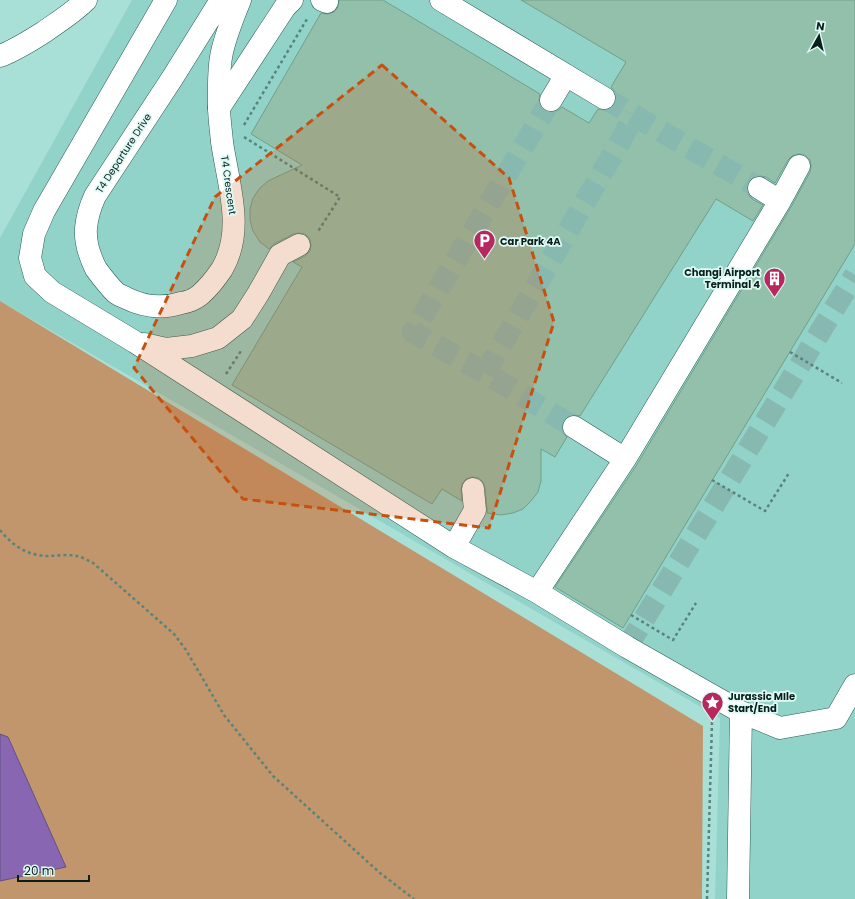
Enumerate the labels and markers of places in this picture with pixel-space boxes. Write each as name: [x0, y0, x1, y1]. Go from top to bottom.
parking icon: Car Park 4A: [471, 228, 497, 261]
place label: Car Park 4A: [500, 234, 561, 249]
place label: Changi Airport Terminal 4: [684, 265, 760, 292]
building icon: Changi Airport Terminal 4: [762, 265, 788, 298]
place icon: Jurassic MIle Start/End: [699, 689, 725, 722]
place label: Jurassic MIle Start/End: [728, 689, 795, 716]

